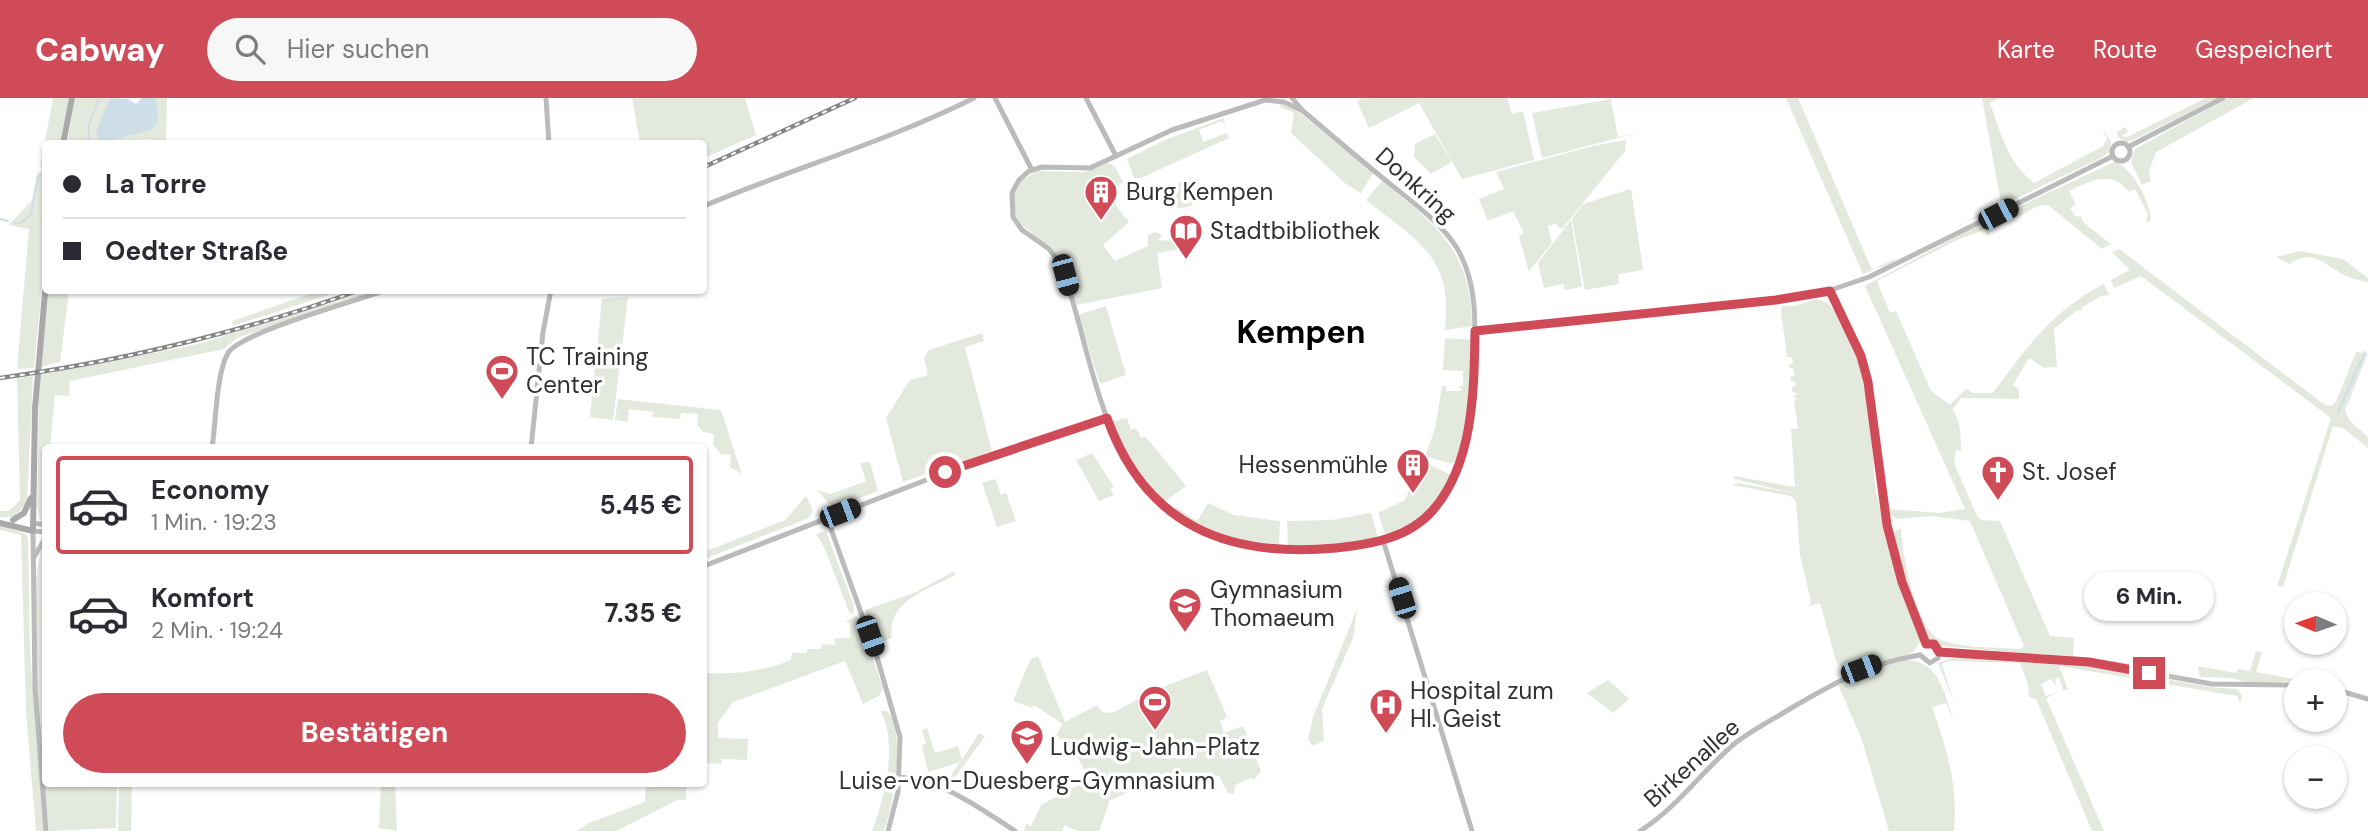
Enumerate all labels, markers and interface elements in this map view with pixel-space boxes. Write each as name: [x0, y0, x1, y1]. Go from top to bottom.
search box: [207, 18, 697, 81]
text: Cabway: [35, 28, 165, 71]
icon: search: [231, 30, 269, 68]
text: Hier suchen: [287, 32, 429, 66]
text: Karte: [1997, 34, 2055, 65]
text: Route: [2093, 34, 2157, 65]
text: Gespeichert: [2195, 34, 2333, 65]
street label: Donkring: [1369, 140, 1463, 229]
text: La Torre: [105, 167, 207, 201]
building icon: Burg Kempen: [1082, 173, 1120, 222]
place label: Burg Kempen: [1126, 176, 1273, 207]
car: [1975, 195, 2022, 233]
library icon: Stadtbibliothek: [1167, 212, 1205, 261]
place label: Stadtbibliothek: [1210, 215, 1380, 246]
text: Oedter Straße: [105, 234, 288, 268]
car: [1050, 252, 1081, 298]
district label: Kempen: [1237, 311, 1365, 353]
place label: TC Training Center: [526, 341, 649, 400]
sports icon: TC Training Center: [483, 352, 521, 401]
building icon: Hessenmühle: [1394, 446, 1432, 495]
place label: Hessenmühle: [1239, 449, 1388, 480]
church icon: St. Josef: [1979, 453, 2017, 502]
route start: [929, 456, 961, 488]
place label: St. Josef: [2022, 456, 2117, 487]
text: Economy: [151, 473, 269, 507]
icon: car: [67, 474, 130, 537]
text: 5.45 €: [600, 488, 682, 522]
car: [817, 496, 864, 530]
text: 1 Min. · 19:23: [151, 507, 277, 537]
callout: 6 Min.: [2084, 572, 2214, 620]
place label: Gymnasium Thomaeum: [1210, 574, 1343, 633]
car: [1386, 575, 1419, 621]
text: Komfort: [151, 581, 254, 615]
text: 6 Min.: [2116, 581, 2182, 611]
icon: car: [67, 582, 130, 645]
school or university icon: Gymnasium Thomaeum: [1166, 585, 1204, 634]
north arrow: [2284, 592, 2347, 654]
map controls: [2284, 592, 2347, 809]
text: 7.35 €: [605, 596, 682, 630]
car: [854, 613, 887, 659]
text: 2 Min. · 19:24: [151, 615, 283, 645]
car: [1838, 652, 1885, 686]
route end: [2133, 657, 2165, 689]
button: +: [2284, 669, 2347, 732]
place label: Hospital zum Hl. Geist: [1410, 675, 1554, 734]
sports icon: Ludwig-Jahn-Platz: [1136, 683, 1174, 732]
hospital icon: Hospital zum Hl. Geist: [1367, 686, 1405, 735]
button: Bestätigen: [63, 693, 686, 773]
street label: Birkenallee: [1637, 711, 1746, 814]
school or university icon: Luise-von-Duesberg-Gymnasium: [1008, 717, 1046, 766]
place label: Ludwig-Jahn-Platz: [1050, 731, 1260, 762]
button: −: [2284, 746, 2347, 809]
place label: Luise-von-Duesberg-Gymnasium: [839, 765, 1215, 796]

